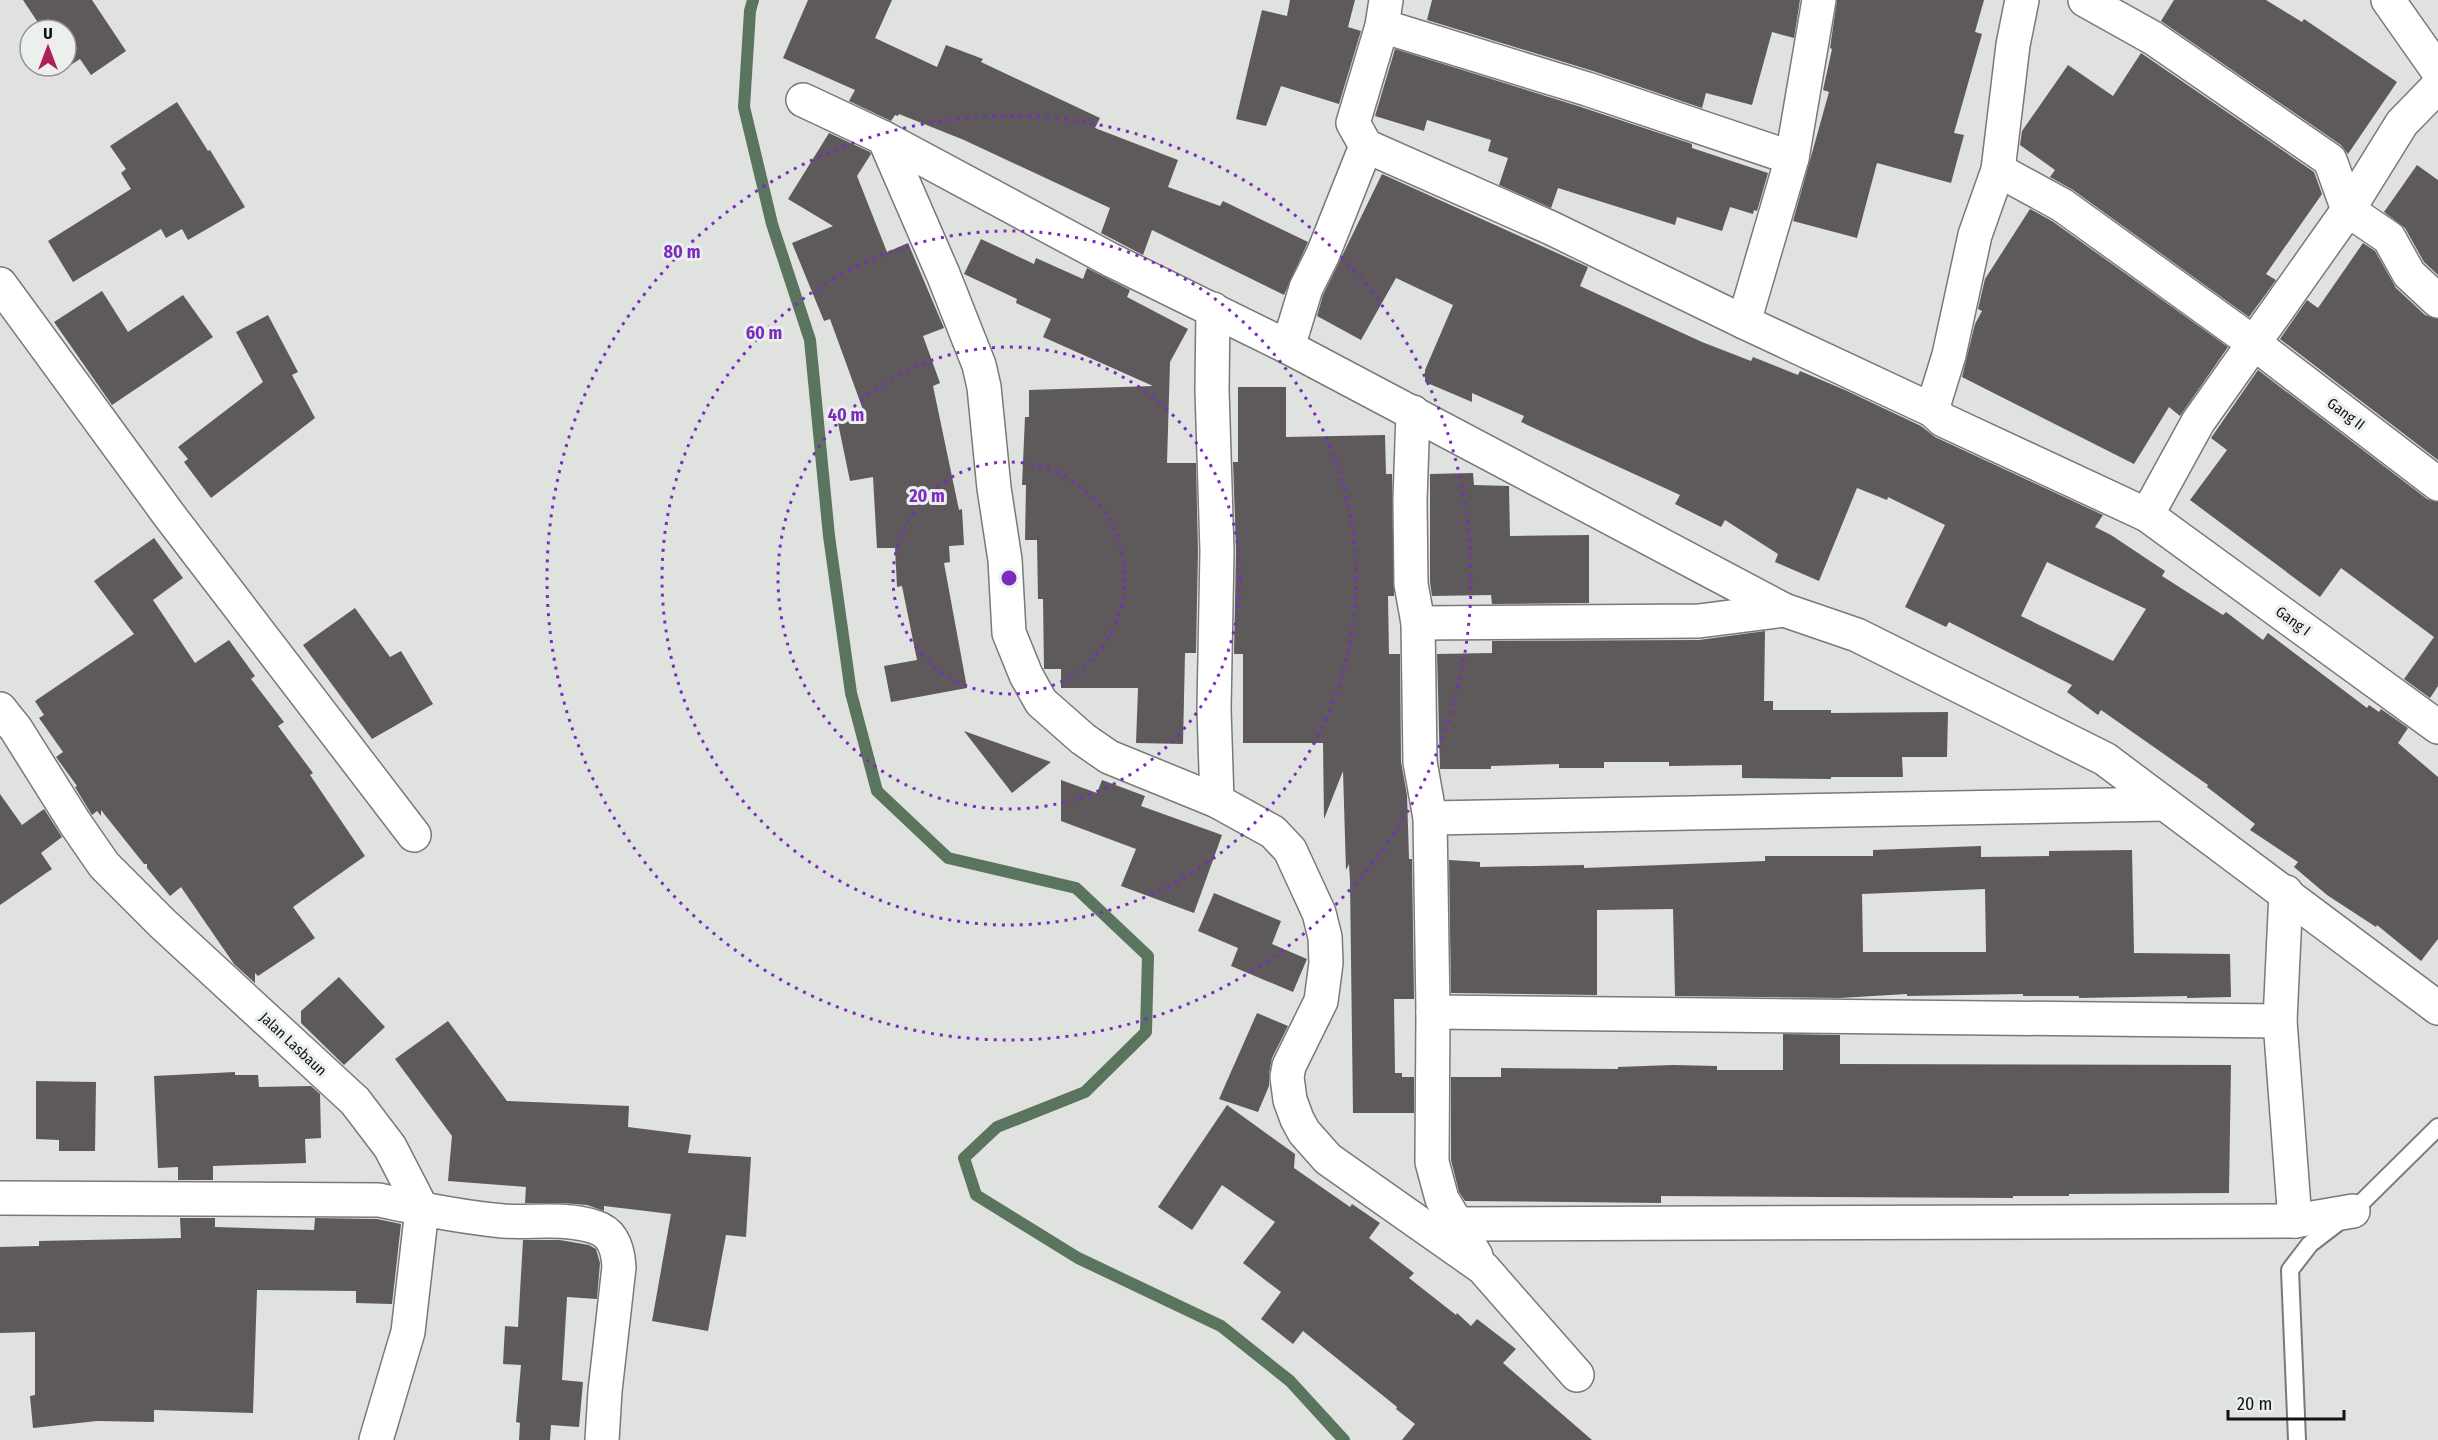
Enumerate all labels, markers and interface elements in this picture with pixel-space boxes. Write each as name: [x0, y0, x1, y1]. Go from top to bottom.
north arrow: [18, 18, 78, 78]
text: U: [43, 24, 53, 43]
text: 80 m: [664, 241, 700, 263]
text: 60 m: [746, 322, 782, 344]
street label: Gang II: [2324, 394, 2368, 434]
text: 40 m: [828, 404, 864, 426]
text: 20 m: [908, 485, 945, 507]
centre of rings: [999, 568, 1019, 588]
street label: Gang I: [2272, 602, 2314, 640]
street label: Jalan Lasbaun: [256, 1008, 330, 1080]
scale bar: [2228, 1383, 2344, 1421]
text: 20 m: [2237, 1393, 2272, 1415]

